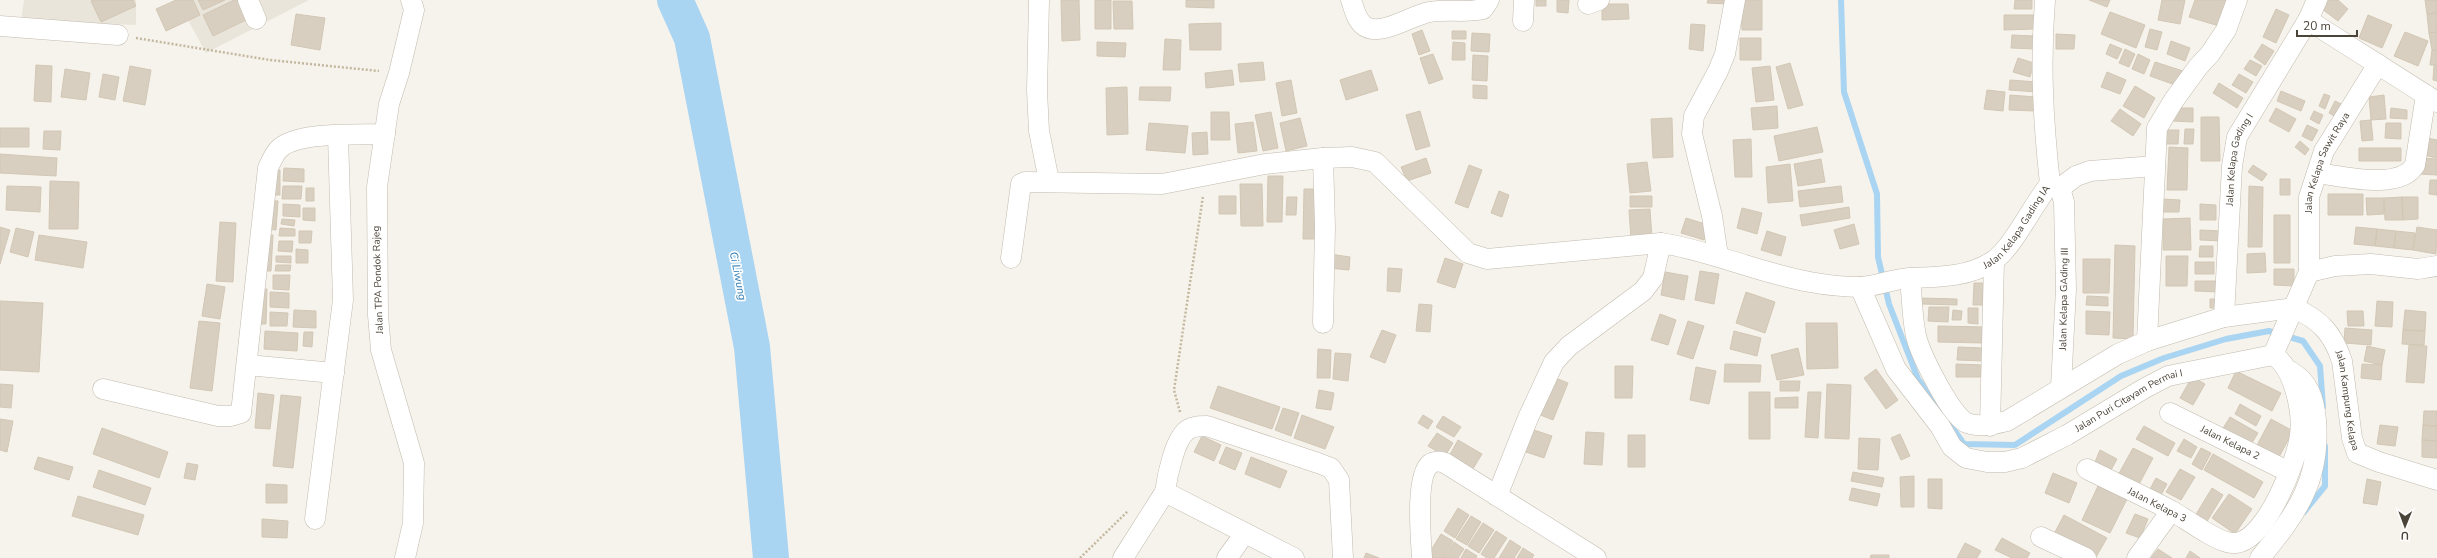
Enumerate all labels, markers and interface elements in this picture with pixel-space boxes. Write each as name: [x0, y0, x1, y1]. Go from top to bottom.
scale bar: [2297, 12, 2357, 38]
text: 20 m: [2303, 18, 2331, 34]
street label: Jalan Kelapa Sawit Raya: [2302, 110, 2353, 215]
street label: Jalan Kelapa Gading I: [2223, 111, 2257, 208]
street label: Jalan Kelapa Gading IA: [1980, 182, 2054, 273]
street label: Jalan TPA Pondok Rajeg: [369, 225, 387, 335]
street label: Jalan Kelapa GAding III: [2056, 247, 2072, 352]
water label: Ci Liwung: [726, 250, 750, 302]
street label: Jalan Kampung Kelapa: [2331, 347, 2363, 453]
street label: Jalan Puri Citayam Permai I: [2071, 366, 2184, 436]
street label: Jalan Kelapa 2: [2197, 422, 2262, 463]
street label: Jalan Kelapa 3: [2124, 484, 2189, 526]
north arrow: [2385, 506, 2425, 546]
text: U: [2401, 528, 2409, 543]

